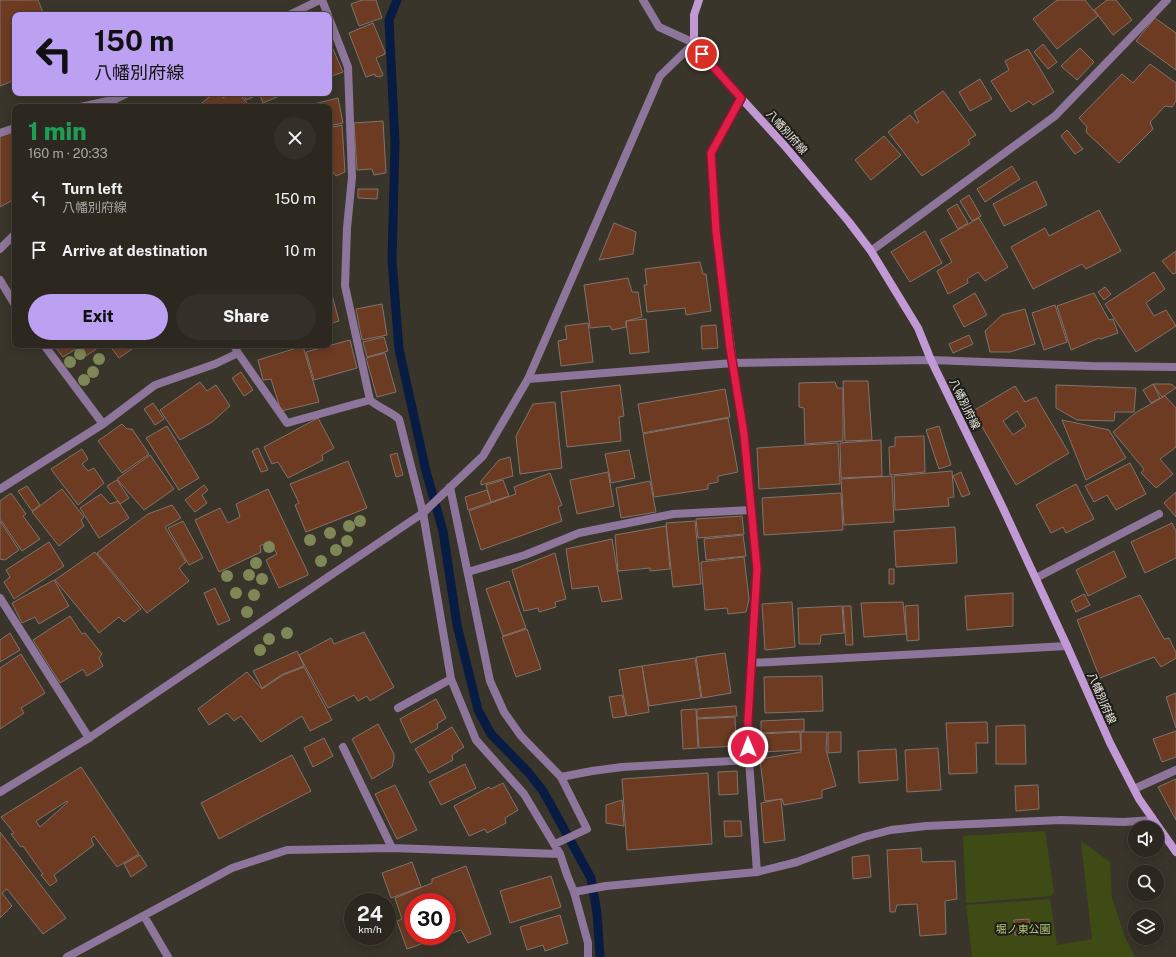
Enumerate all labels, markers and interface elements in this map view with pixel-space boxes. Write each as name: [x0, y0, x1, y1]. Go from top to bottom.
text: 150 m: [94, 24, 174, 57]
icon: left: [28, 28, 80, 80]
pin: [685, 37, 719, 71]
icon: arrive: [691, 43, 713, 65]
text: 八幡別府線: [94, 62, 184, 83]
street label: 八幡別府線: [764, 108, 810, 156]
text: 1 min: [28, 117, 87, 145]
button: close: [274, 117, 316, 159]
text: 160 m · 20:33: [28, 146, 108, 161]
text: Turn left: [62, 180, 123, 197]
icon: left: [28, 187, 50, 209]
text: 150 m: [274, 190, 316, 207]
text: 八幡別府線: [62, 200, 127, 215]
icon: arrive: [28, 239, 50, 261]
text: Arrive at destination: [62, 242, 207, 259]
text: 10 m: [284, 242, 316, 259]
button: Exit: [28, 294, 168, 340]
button: Share: [176, 294, 316, 340]
street label: 八幡別府線: [948, 377, 982, 431]
street label: 八幡別府線: [1085, 670, 1119, 726]
position arrow: [727, 726, 769, 768]
map controls: [1128, 821, 1164, 945]
button: sound: [1128, 821, 1164, 857]
button: search: [1128, 865, 1164, 901]
speed limit sign: 30: [404, 893, 456, 945]
text: 24: [357, 902, 383, 926]
button: layers: [1128, 909, 1164, 945]
text: km/h: [358, 923, 382, 935]
park label: 堀ノ東公園: [996, 923, 1051, 935]

